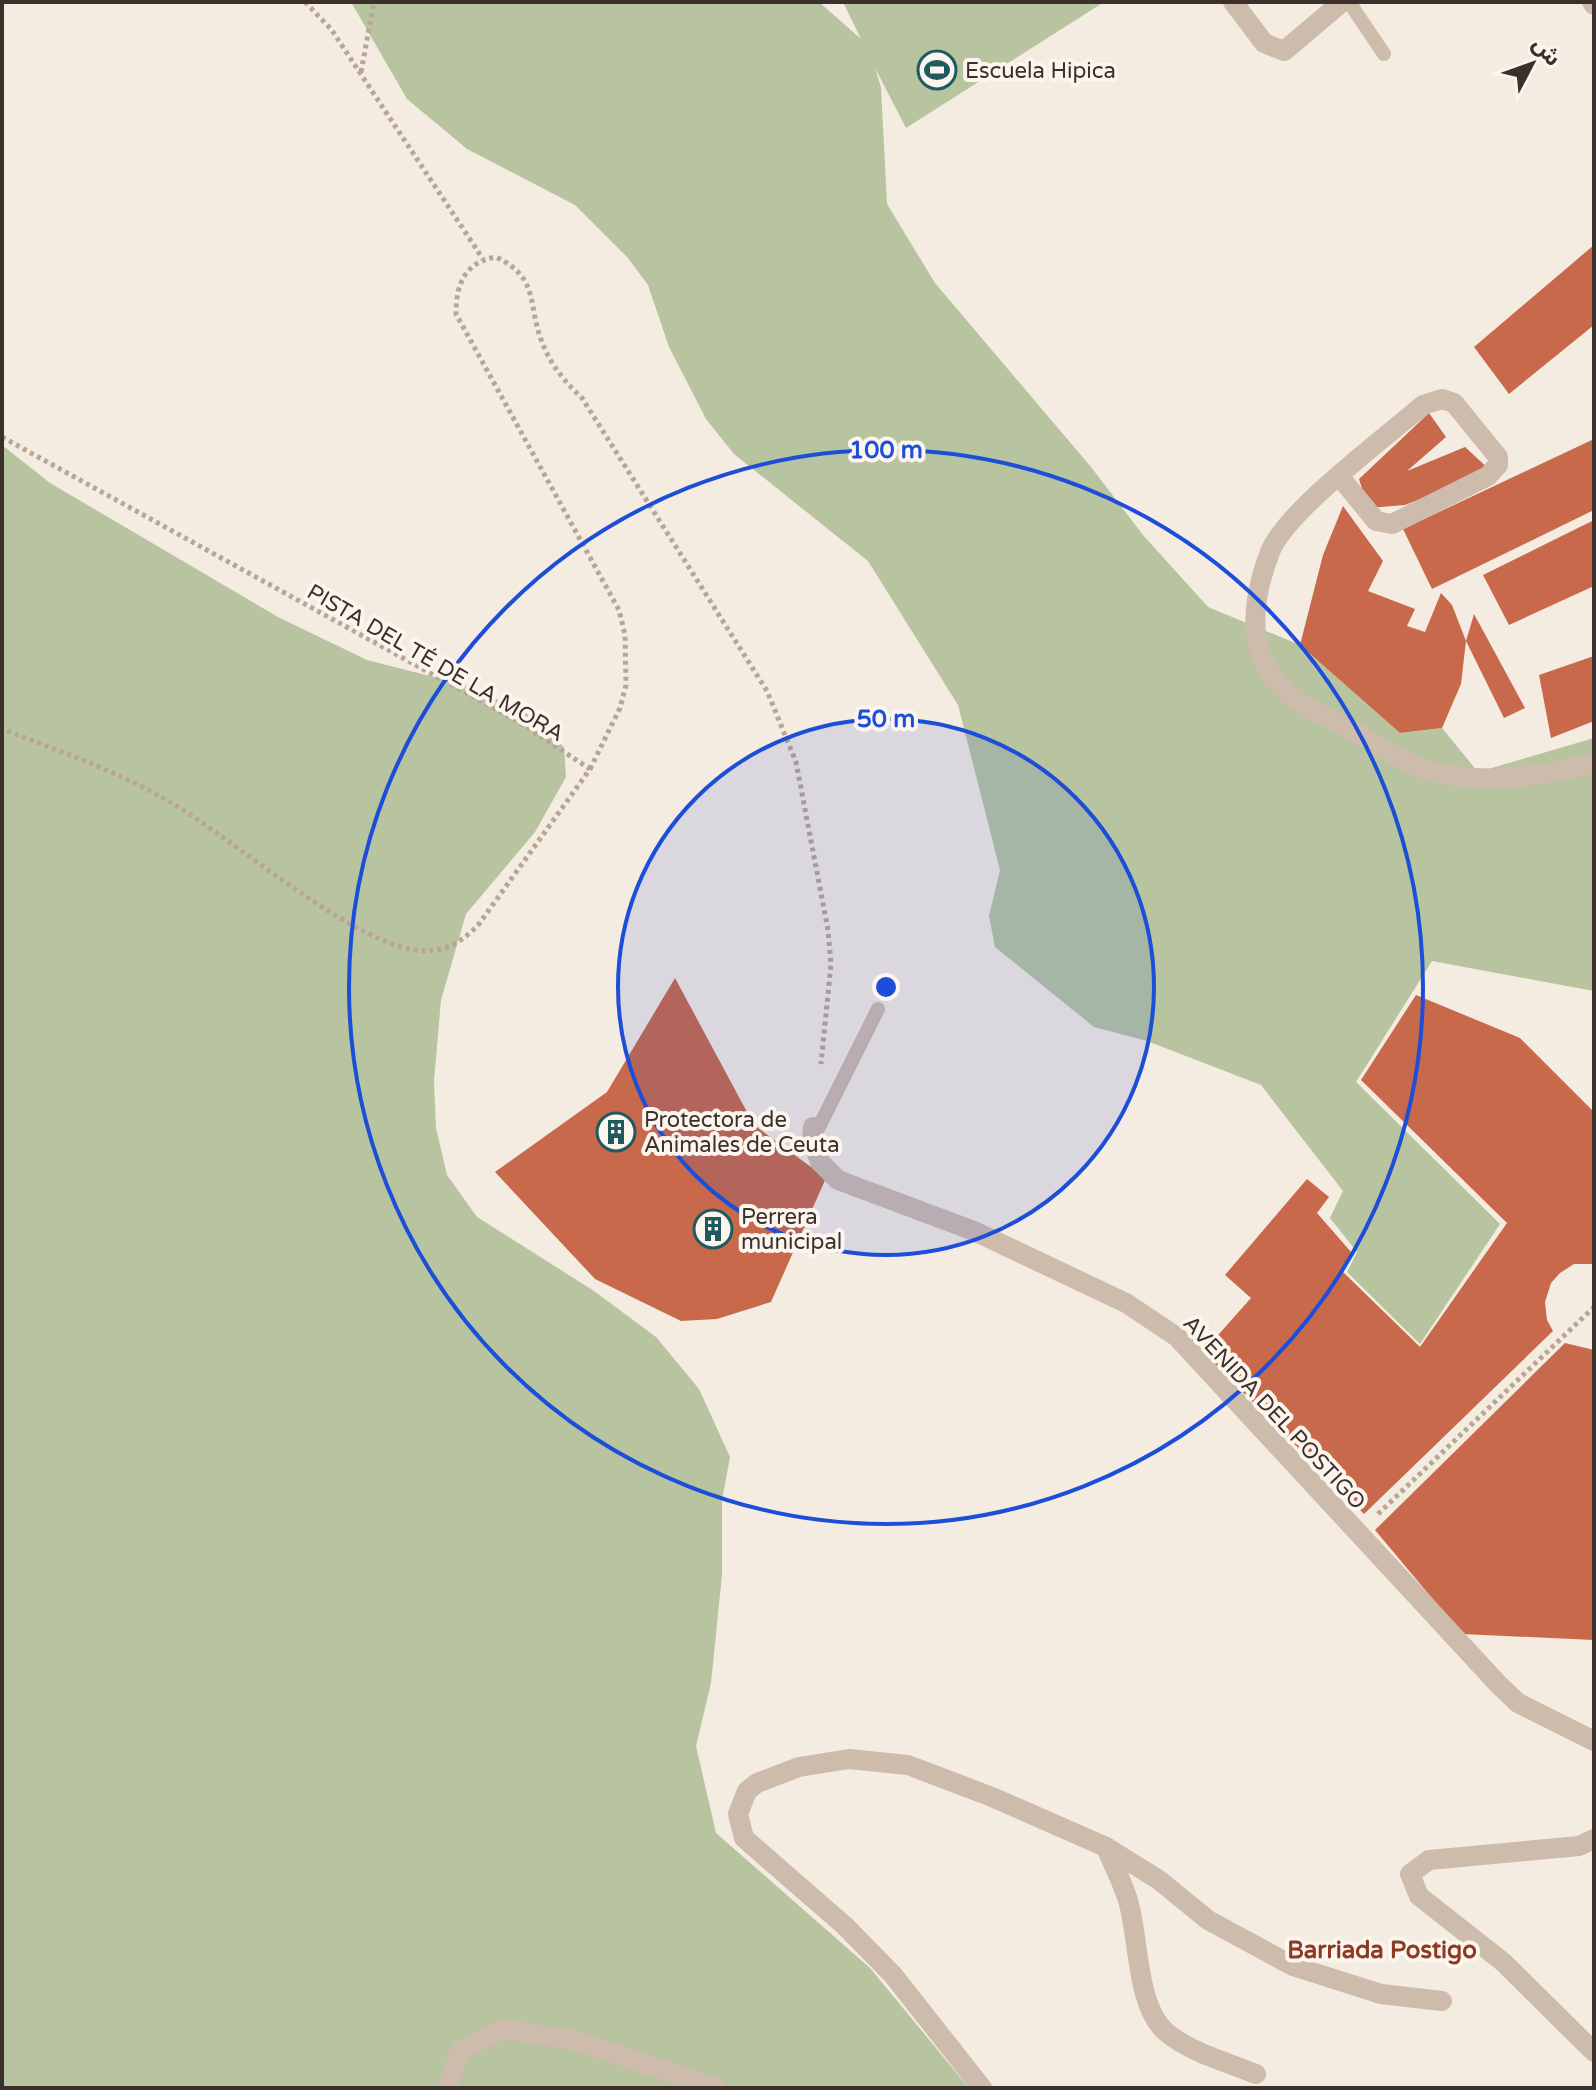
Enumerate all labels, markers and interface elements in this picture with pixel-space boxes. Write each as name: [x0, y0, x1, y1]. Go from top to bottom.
north arrow: [1492, 24, 1572, 104]
text: ش: [1527, 32, 1566, 71]
sports icon: Escuela Hipica: [916, 49, 958, 91]
place label: Escuela Hipica: [965, 58, 1116, 84]
text: 100 m: [849, 436, 923, 465]
street label: PISTA DEL TÉ DE LA MORA: [303, 578, 569, 747]
text: 50 m: [857, 705, 915, 734]
centre of rings: [872, 973, 900, 1001]
place label: Protectora de Animales de Ceuta: [644, 1107, 840, 1158]
building icon: Protectora de Animales de Ceuta: [595, 1111, 637, 1153]
place label: Perrera municipal: [741, 1204, 842, 1255]
building icon: Perrera municipal: [692, 1208, 734, 1250]
street label: AVENIDA DEL POSTIGO: [1178, 1310, 1371, 1515]
district label: Barriada Postigo: [1287, 1936, 1477, 1965]

